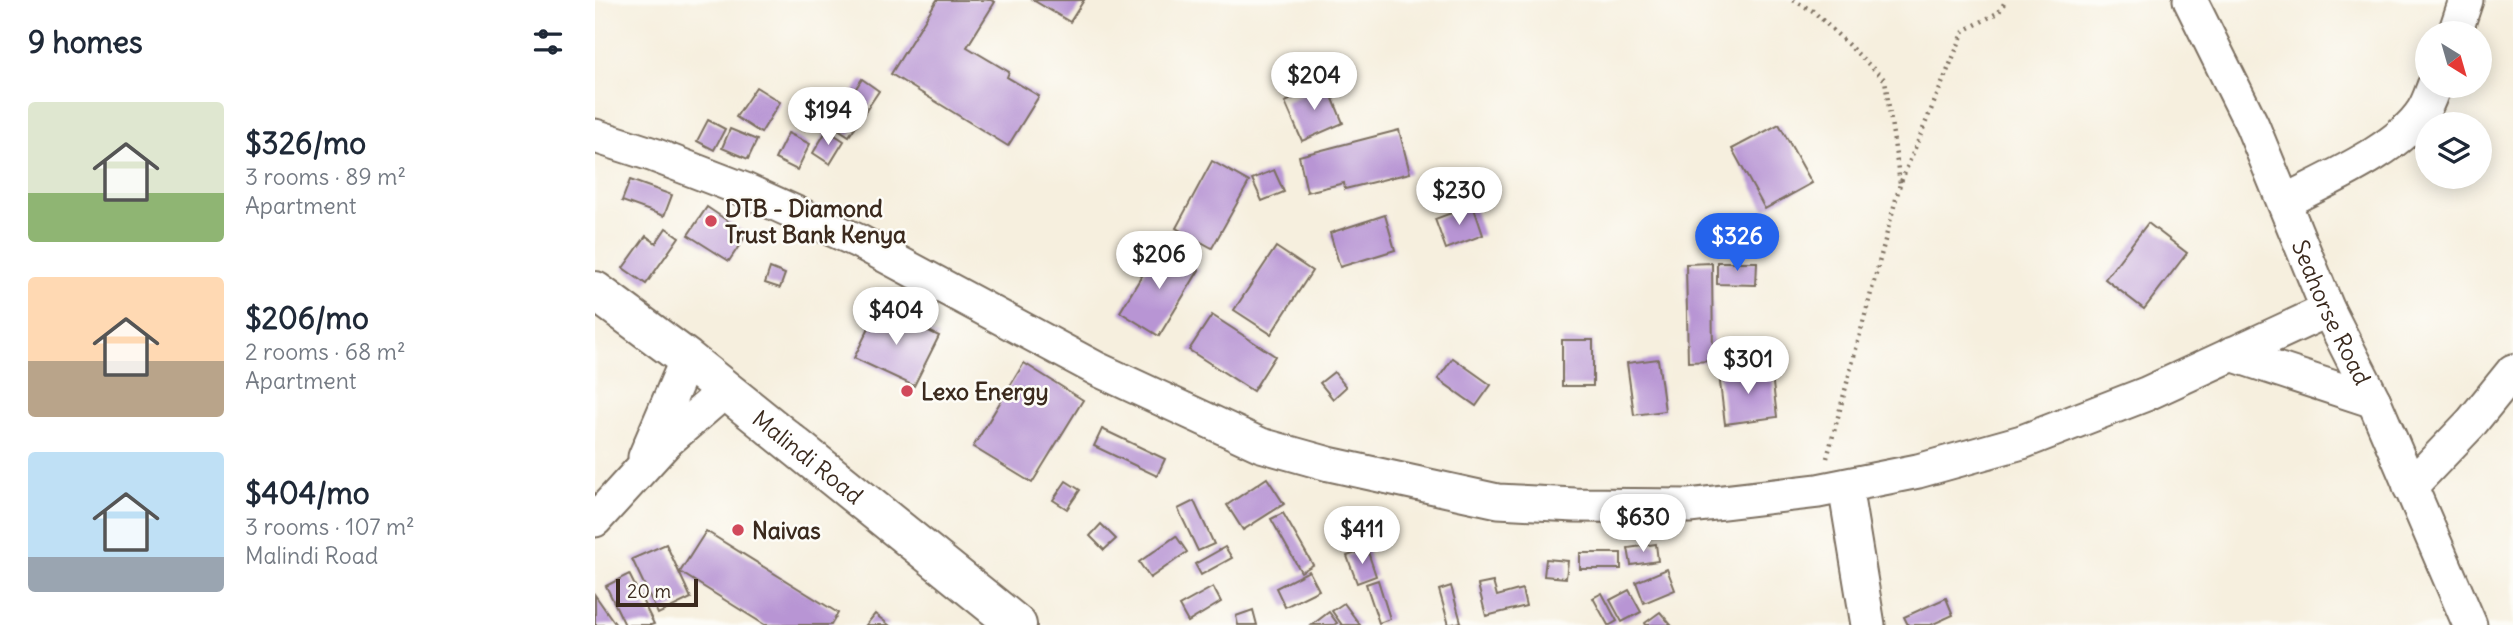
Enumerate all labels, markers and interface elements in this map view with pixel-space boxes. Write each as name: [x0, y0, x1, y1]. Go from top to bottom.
north arrow: [2415, 21, 2492, 98]
map controls: [2415, 21, 2492, 189]
text: 9 homes: [28, 23, 143, 61]
icon: filters: [529, 23, 567, 61]
pin: $204: [1273, 52, 1355, 112]
text: $204: [1287, 60, 1341, 89]
pin: $194: [787, 88, 869, 147]
text: $194: [804, 95, 852, 124]
button: layers: [2415, 112, 2492, 189]
text: $326/mo: [245, 124, 366, 162]
icon: home: [84, 130, 168, 214]
text: 3 rooms · 89 m²: [245, 162, 406, 191]
pin: $230: [1418, 168, 1500, 227]
text: $230: [1432, 175, 1486, 204]
text: Apartment: [245, 191, 357, 220]
place label: DTB - Diamond Trust Bank Kenya: [725, 194, 906, 249]
marker: DTB - Diamond Trust Bank Kenya: [703, 213, 719, 229]
pin: $326: [1696, 214, 1778, 273]
text: $326: [1711, 221, 1763, 250]
pin: $206: [1118, 232, 1200, 291]
street label: Seahorse Road: [2286, 235, 2378, 389]
text: $206: [1132, 239, 1186, 268]
pin: $404: [855, 288, 937, 347]
text: $404: [869, 295, 923, 324]
text: $206/mo: [245, 299, 369, 337]
icon: home: [84, 305, 168, 389]
pin: $301: [1707, 336, 1789, 396]
text: 2 rooms · 68 m²: [245, 337, 406, 366]
text: $301: [1723, 344, 1773, 373]
text: Apartment: [245, 366, 357, 395]
place label: Lexo Energy: [921, 377, 1049, 406]
marker: Lexo Energy: [899, 383, 915, 399]
street label: Malindi Road: [747, 403, 869, 510]
text: $404/mo: [245, 474, 370, 512]
icon: home: [84, 480, 168, 564]
pin: $630: [1602, 494, 1684, 554]
text: $630: [1616, 502, 1670, 531]
pin: $411: [1321, 506, 1403, 566]
text: 3 rooms · 107 m²: [245, 512, 415, 541]
text: $411: [1340, 514, 1384, 543]
place label: Naivas: [752, 516, 821, 545]
marker: Naivas: [730, 522, 746, 538]
text: Malindi Road: [245, 541, 378, 570]
scale bar: [616, 576, 698, 608]
text: 20 m: [627, 579, 671, 603]

